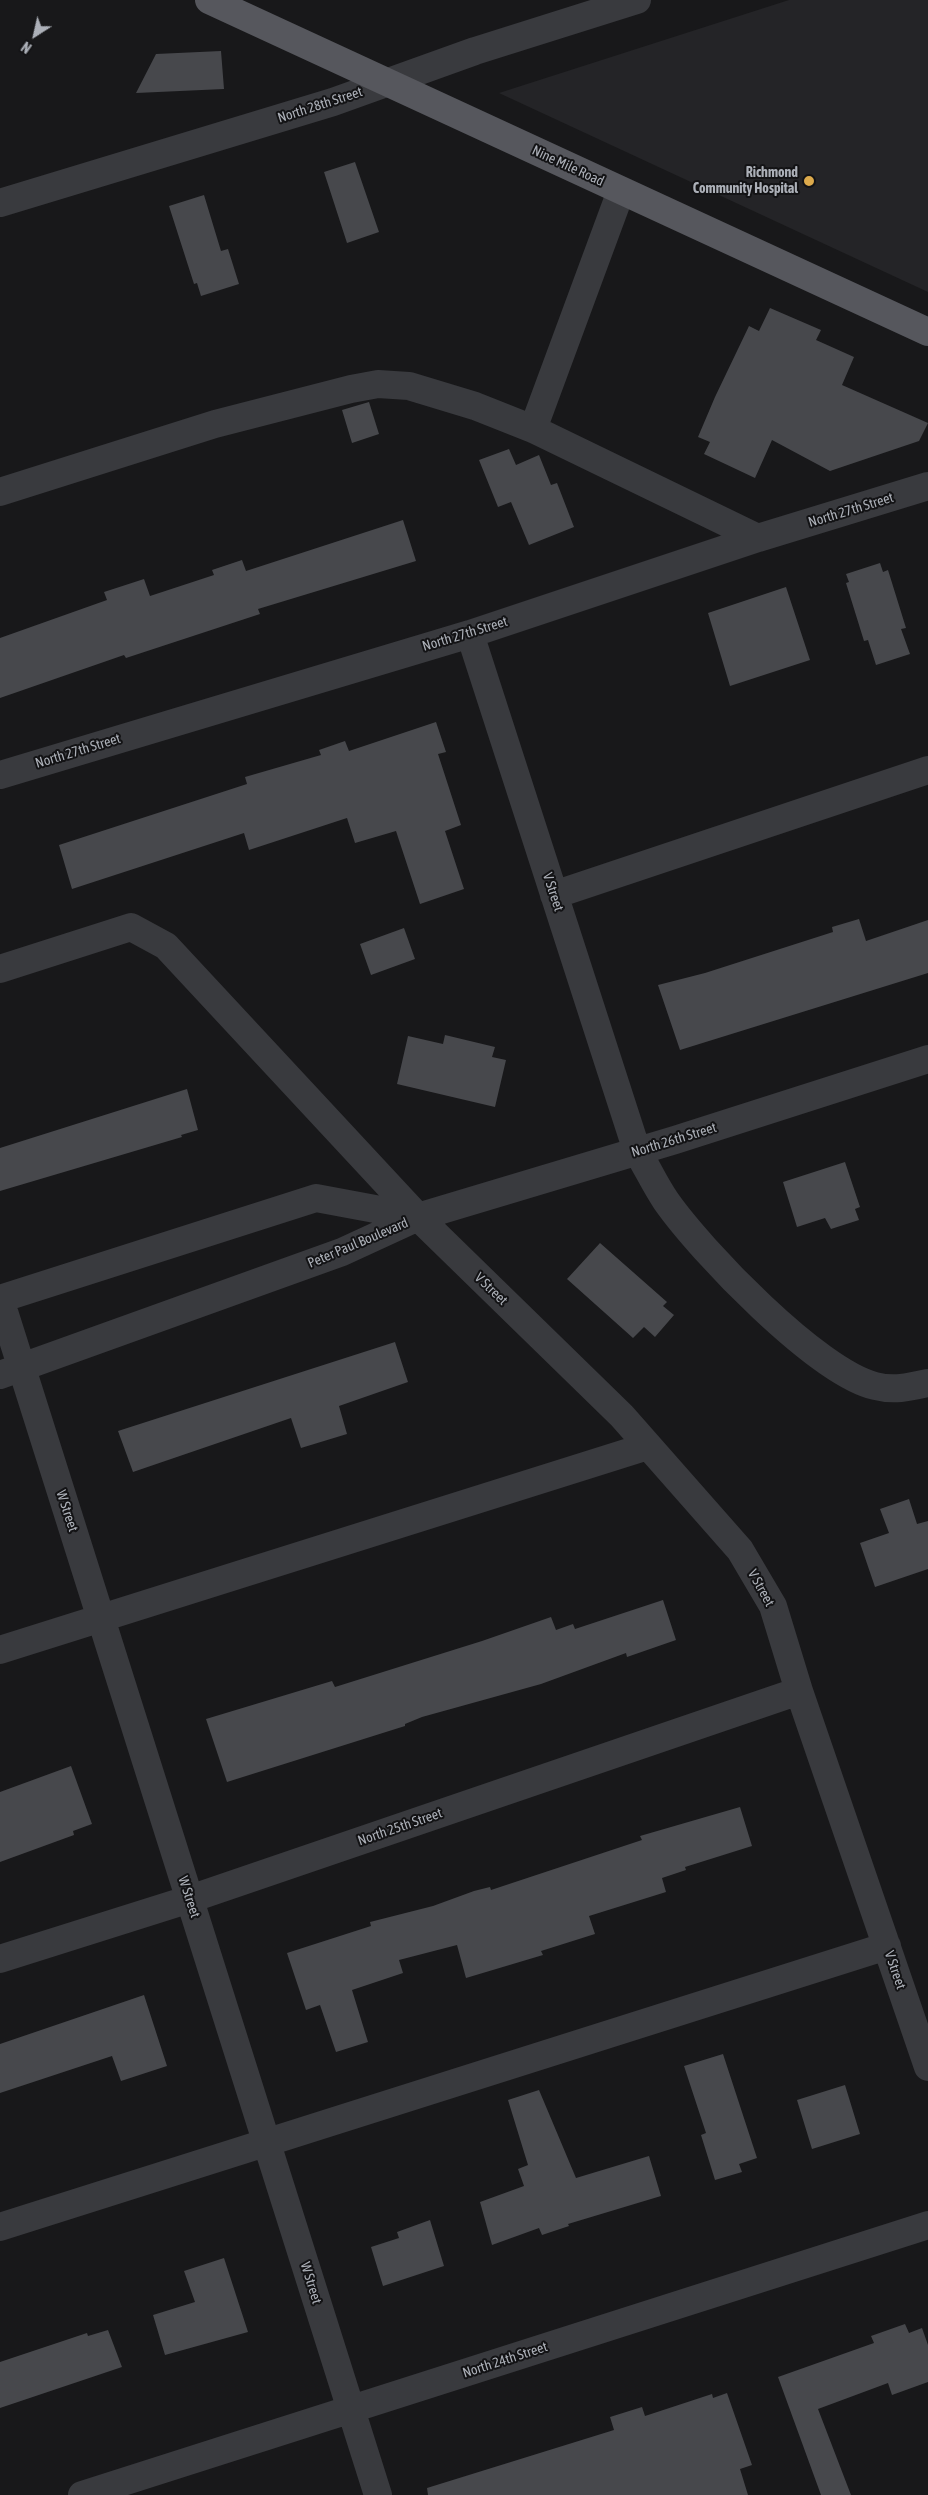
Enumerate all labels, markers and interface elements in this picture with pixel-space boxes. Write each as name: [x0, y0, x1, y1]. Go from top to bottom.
north arrow: [10, 10, 60, 60]
text: N: [18, 38, 34, 56]
street label: North 28th Street: [275, 83, 365, 127]
street label: Nine Mile Road: [529, 142, 607, 190]
place label: Richmond Community Hospital: [693, 165, 798, 198]
marker: Richmond Community Hospital: [802, 174, 816, 188]
street label: North 27th Street: [806, 489, 896, 531]
street label: North 27th Street: [420, 613, 510, 655]
street label: North 27th Street: [33, 730, 123, 772]
street label: V Street: [539, 871, 567, 913]
street label: North 26th Street: [629, 1119, 719, 1161]
street label: Peter Paul Boulevard: [305, 1214, 411, 1272]
street label: V Street: [471, 1269, 511, 1309]
street label: W Street: [52, 1488, 82, 1534]
street label: V Street: [744, 1567, 778, 1609]
street label: North 25th Street: [356, 1805, 444, 1849]
street label: W Street: [174, 1874, 204, 1920]
street label: V Street: [881, 1949, 909, 1991]
street label: W Street: [297, 2260, 325, 2306]
street label: North 24th Street: [460, 2338, 550, 2382]

